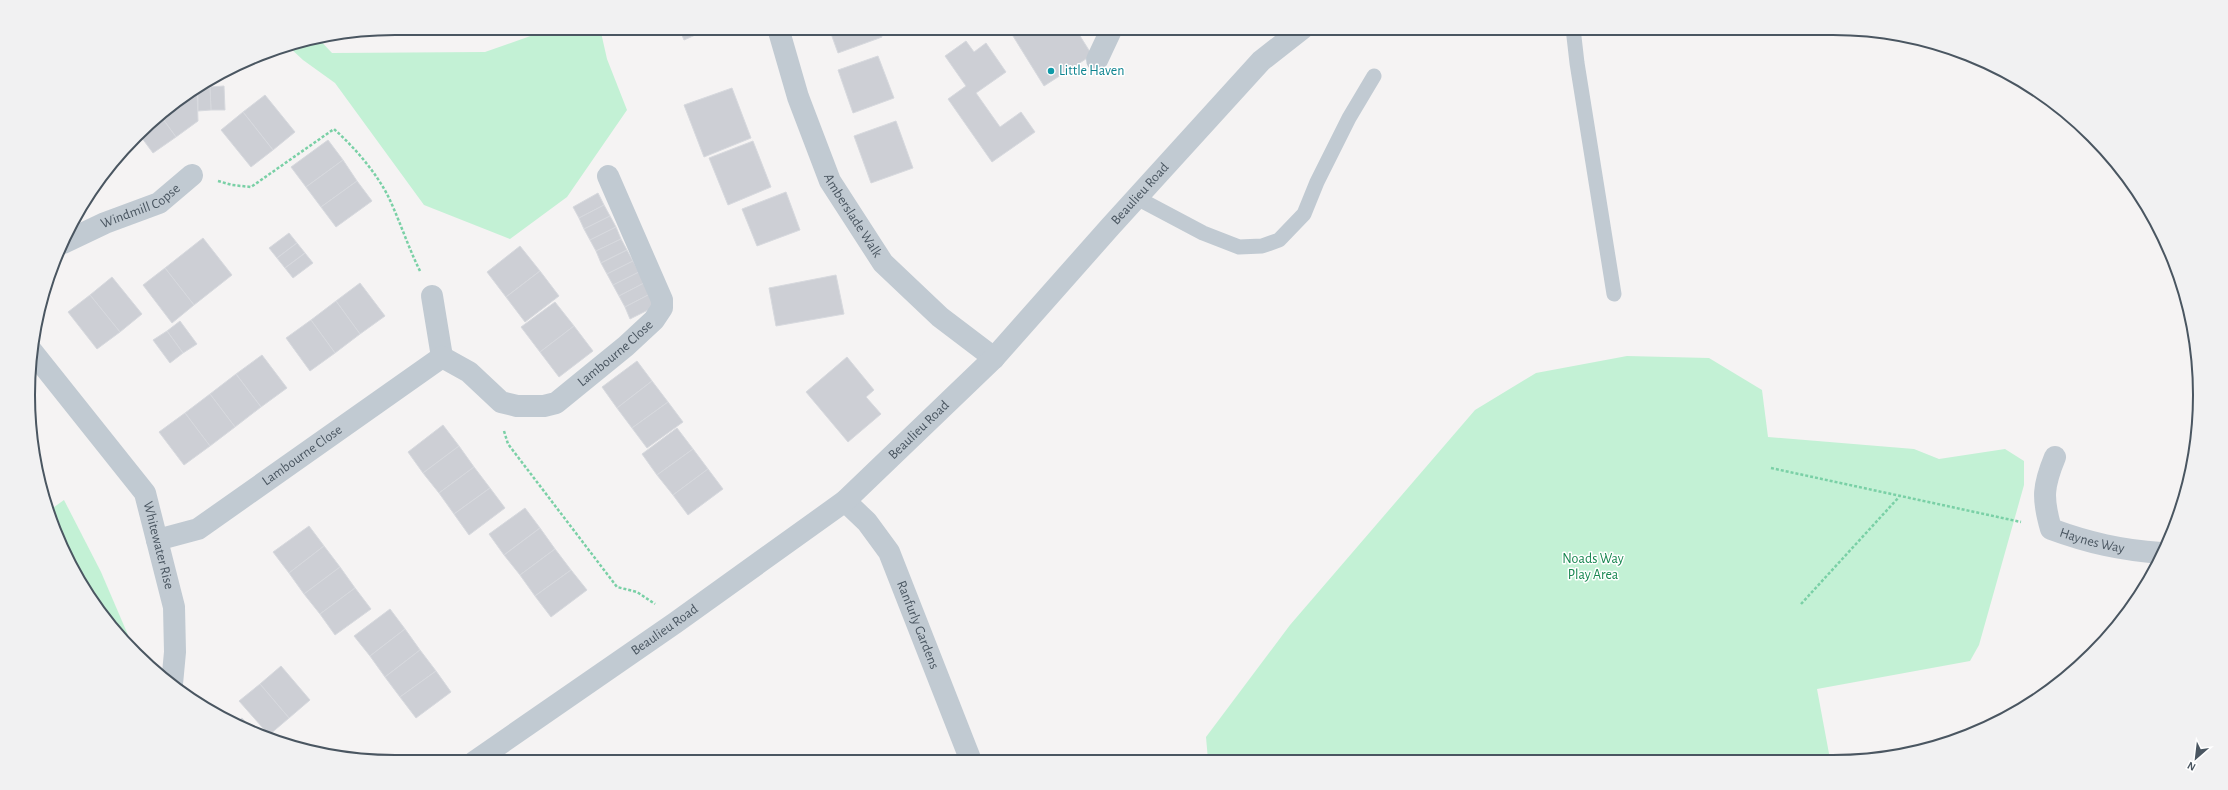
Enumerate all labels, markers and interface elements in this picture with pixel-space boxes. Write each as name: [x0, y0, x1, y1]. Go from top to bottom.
place label: Little Haven: [1059, 64, 1124, 78]
marker: Little Haven: [1046, 66, 1056, 76]
street label: Beaulieu Road: [1109, 160, 1172, 227]
street label: Amberslade Walk: [821, 172, 885, 261]
street label: Windmill Copse: [99, 181, 183, 231]
street label: Lambourne Close: [575, 318, 656, 389]
street label: Beaulieu Road: [886, 398, 952, 462]
street label: Lambourne Close: [260, 423, 345, 488]
street label: Whitewater Rise: [140, 500, 176, 591]
street label: Haynes Way: [2058, 526, 2126, 556]
park label: Noads Way Play Area: [1562, 552, 1624, 582]
street label: Ranfurly Gardens: [894, 579, 941, 671]
street label: Beaulieu Road: [629, 602, 701, 658]
north arrow: [2176, 738, 2216, 778]
text: N: [2186, 760, 2198, 773]

